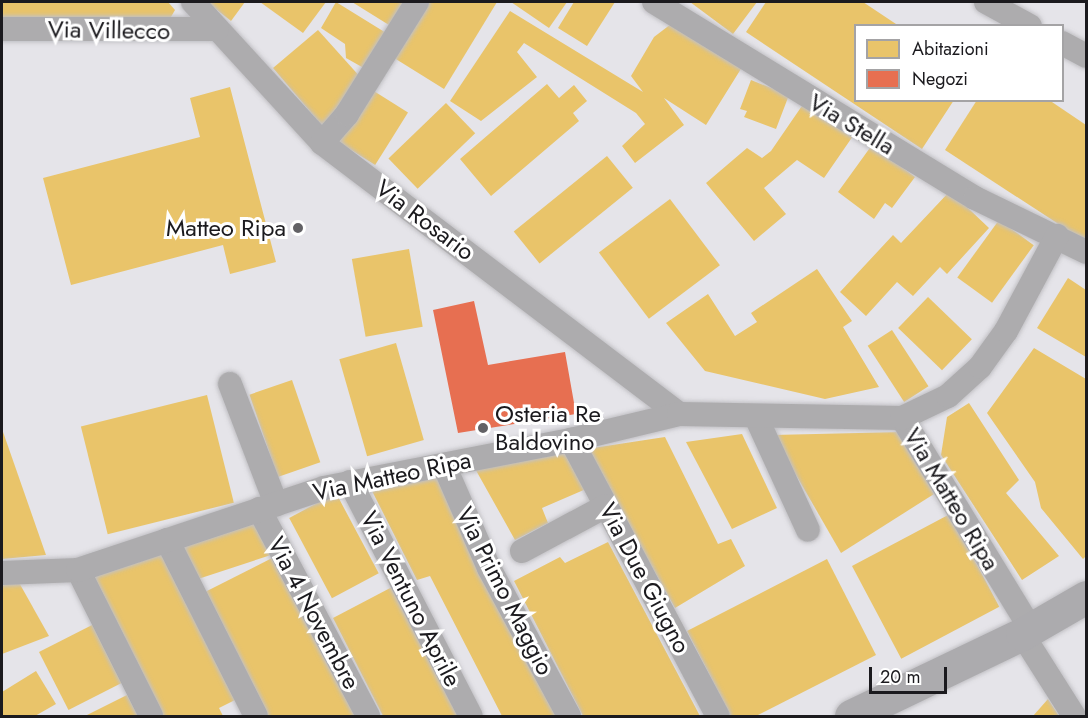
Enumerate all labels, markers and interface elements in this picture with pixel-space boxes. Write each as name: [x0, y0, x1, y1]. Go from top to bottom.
street label: Via Villecco: [48, 15, 170, 45]
legend: [854, 24, 1064, 102]
text: Abitazioni: [912, 36, 989, 62]
text: Negozi: [912, 66, 968, 92]
street label: Via Stella: [804, 87, 900, 161]
street label: Via Rosario: [370, 174, 480, 266]
place label: Matteo Ripa: [166, 214, 286, 242]
marker: Matteo Ripa: [291, 221, 305, 235]
place label: Osteria Re Baldovino: [495, 400, 601, 456]
marker: Osteria Re Baldovino: [476, 421, 490, 435]
street label: Via Matteo Ripa: [898, 423, 1006, 575]
street label: Via Matteo Ripa: [310, 445, 474, 507]
street label: Via Due Giugno: [593, 498, 697, 658]
street label: Via Primo Maggio: [450, 502, 560, 680]
street label: Via Ventuno Aprile: [354, 507, 468, 691]
street label: Via 4 Novembre: [262, 532, 366, 694]
scale bar: [872, 655, 950, 693]
text: 20 m: [880, 664, 920, 690]

